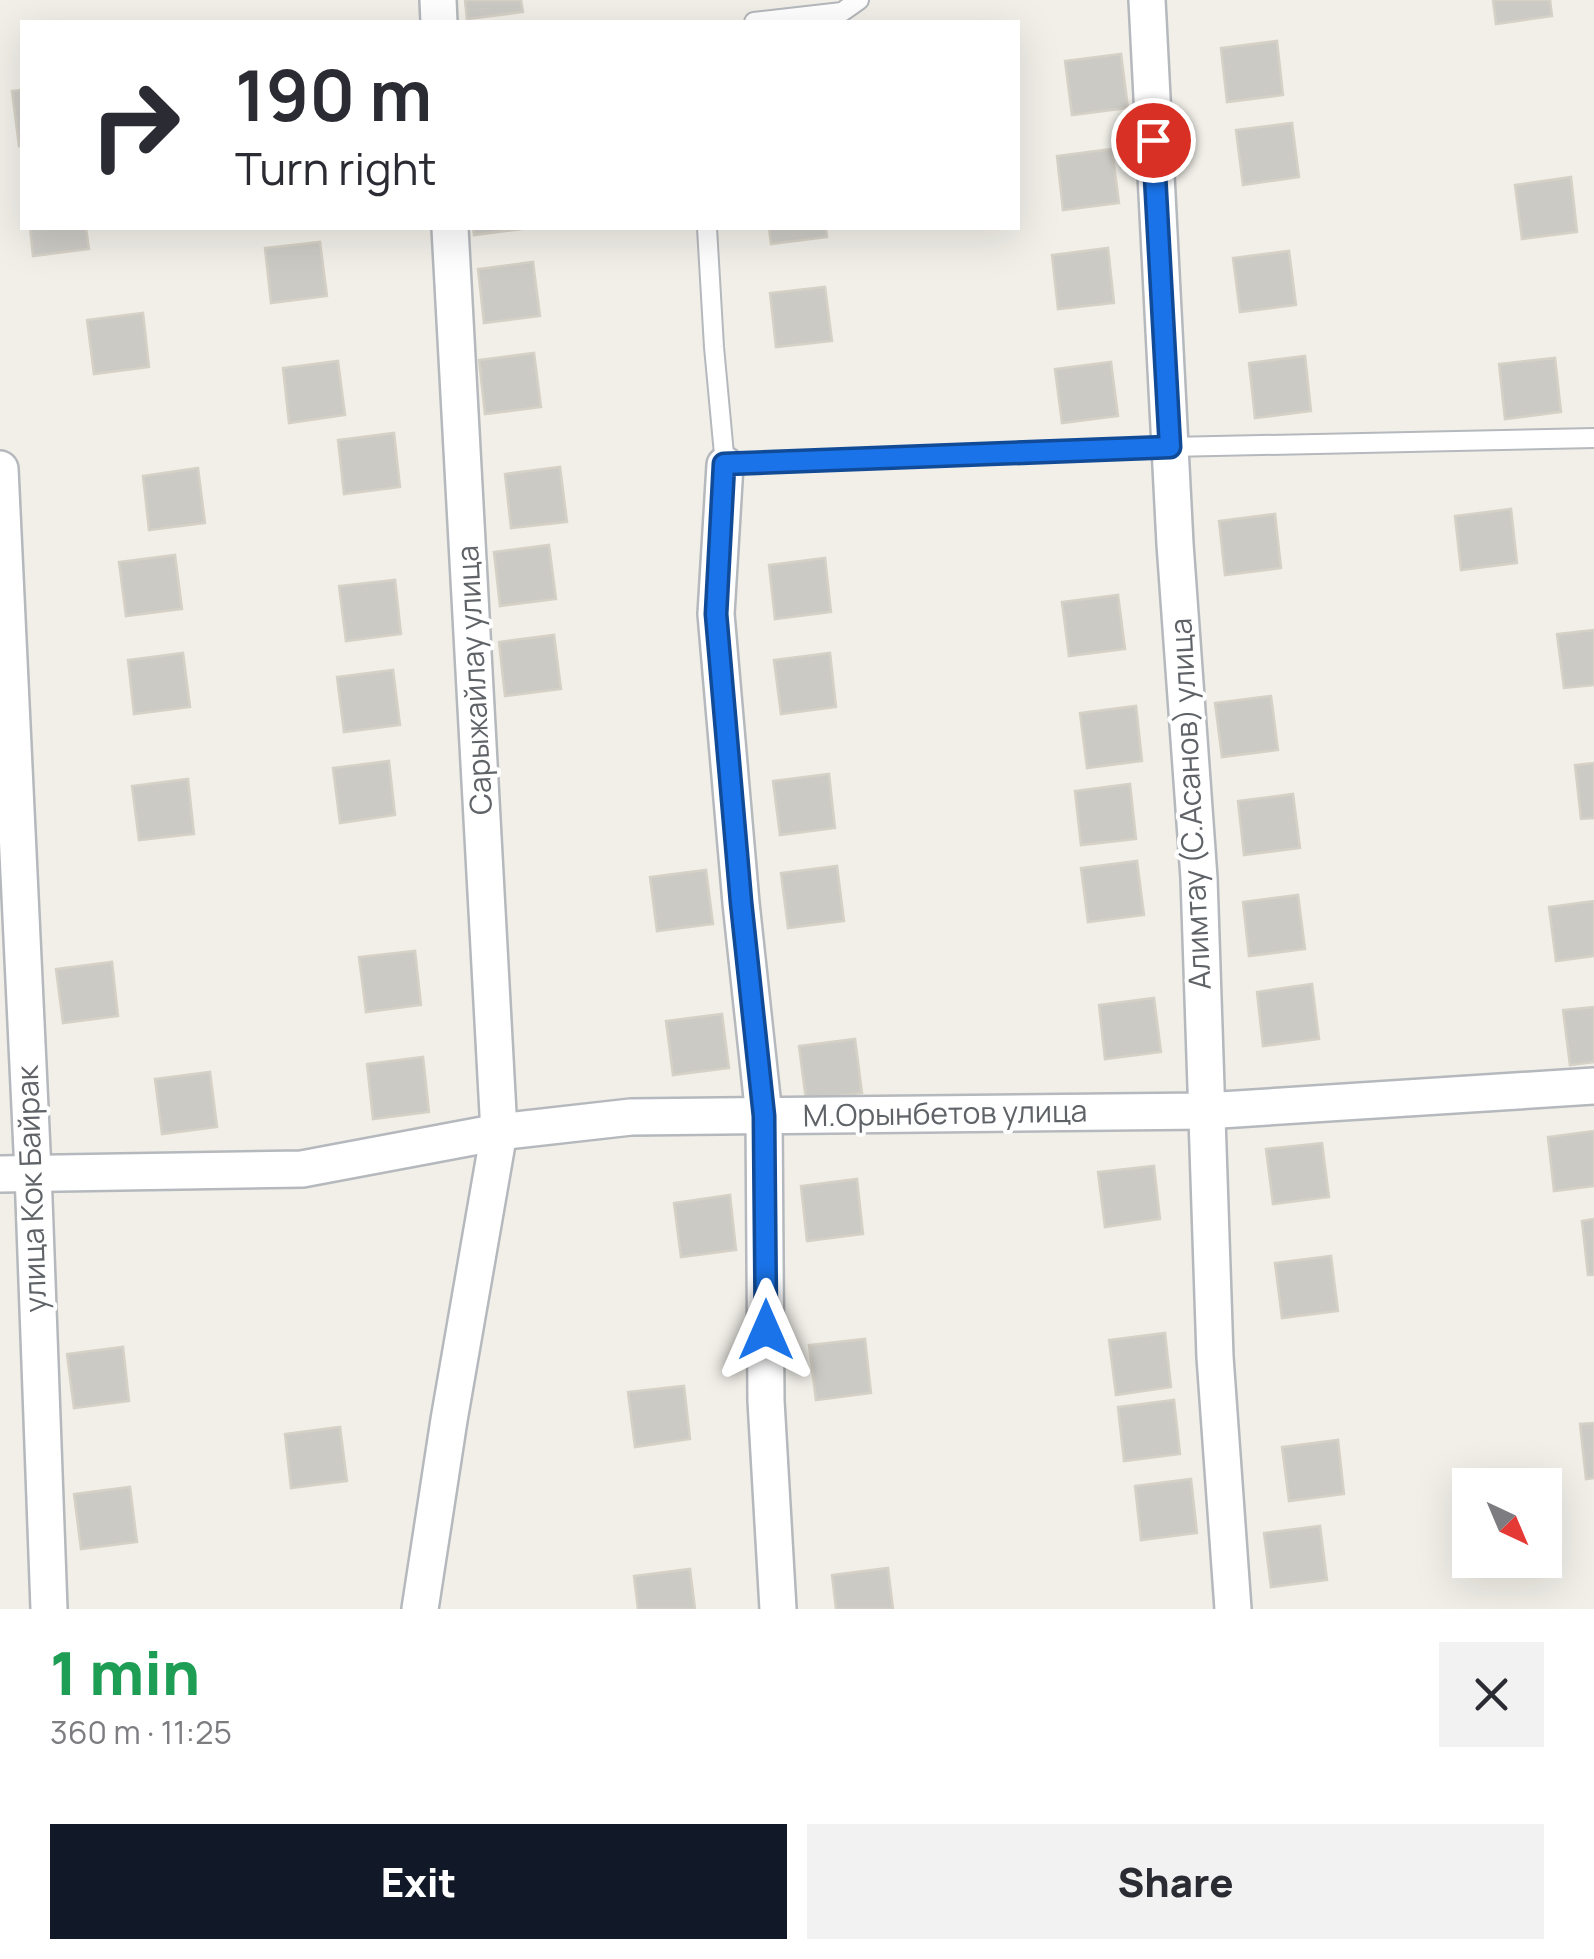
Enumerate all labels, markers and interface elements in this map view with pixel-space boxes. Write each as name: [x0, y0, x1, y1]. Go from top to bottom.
text: 190 m: [235, 46, 432, 142]
icon: right: [70, 60, 200, 190]
pin: [1111, 98, 1196, 183]
icon: arrive: [1126, 113, 1181, 168]
text: Turn right: [235, 137, 436, 199]
street label: Сарыжайлау улица: [446, 544, 501, 816]
street label: Алимтау (С.Асанов) улица: [1159, 617, 1220, 991]
street label: улица Кок Байрак: [6, 1064, 55, 1313]
street label: М.Орынбетов улица: [802, 1090, 1088, 1135]
position arrow: [714, 1278, 818, 1382]
north arrow: [1452, 1468, 1562, 1578]
map controls: [1452, 1468, 1562, 1578]
text: 1 min: [50, 1631, 200, 1713]
button: close: [1439, 1642, 1544, 1747]
text: 360 m · 11:25: [50, 1710, 232, 1754]
button: Exit: [50, 1824, 787, 1939]
button: Share: [807, 1824, 1544, 1939]

